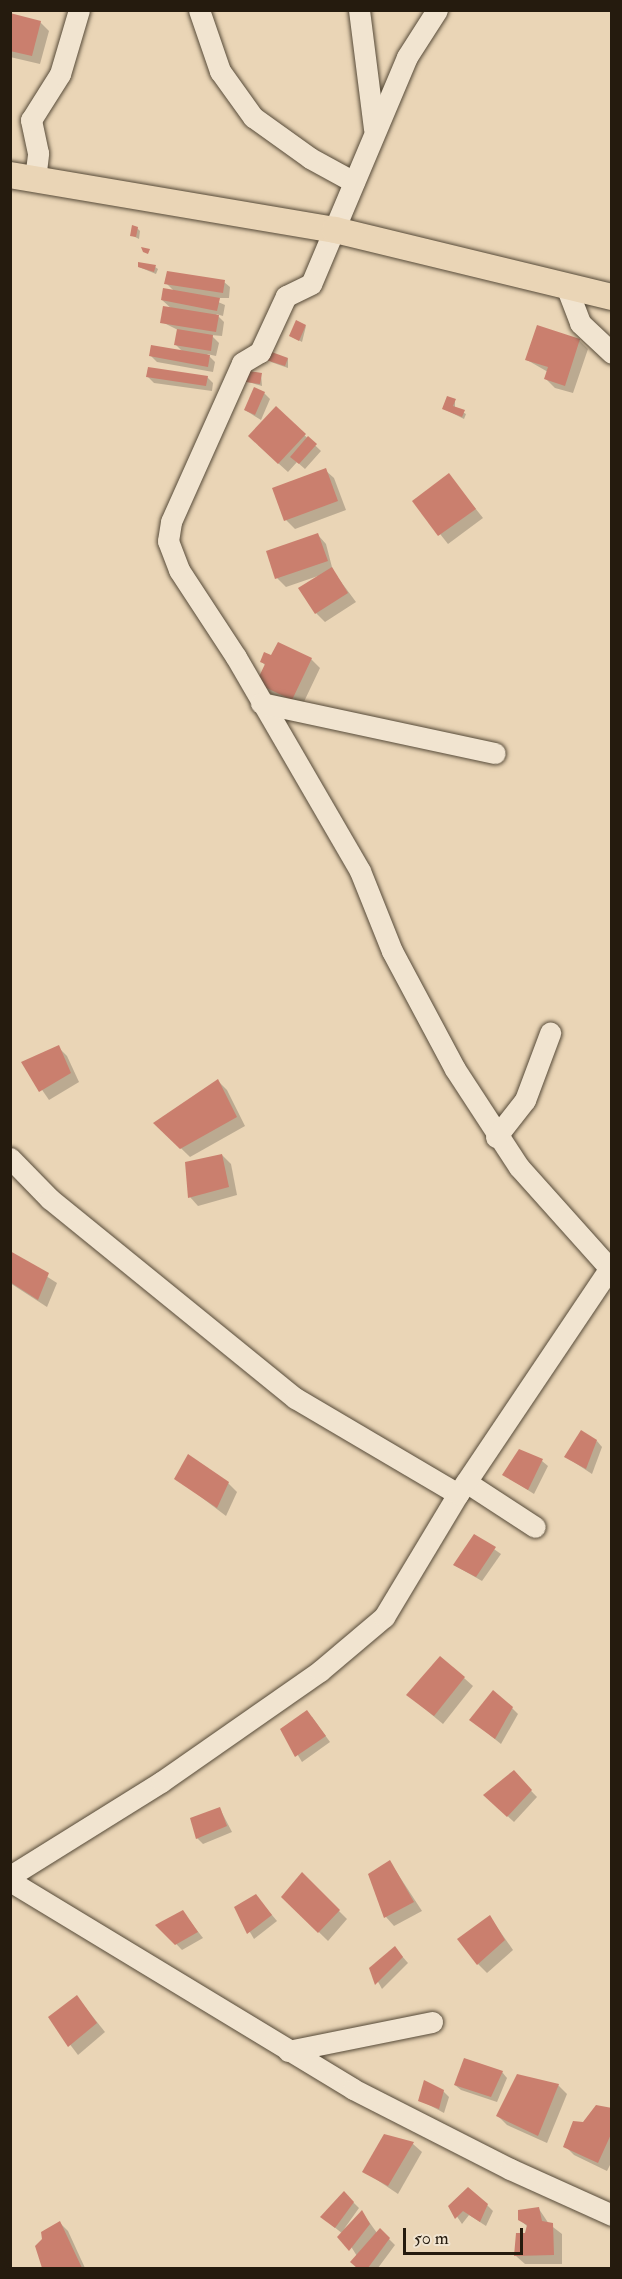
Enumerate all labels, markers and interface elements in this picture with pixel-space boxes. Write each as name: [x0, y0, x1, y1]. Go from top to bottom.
scale bar: [406, 2216, 526, 2254]
text: 50 m: [414, 2227, 449, 2250]

